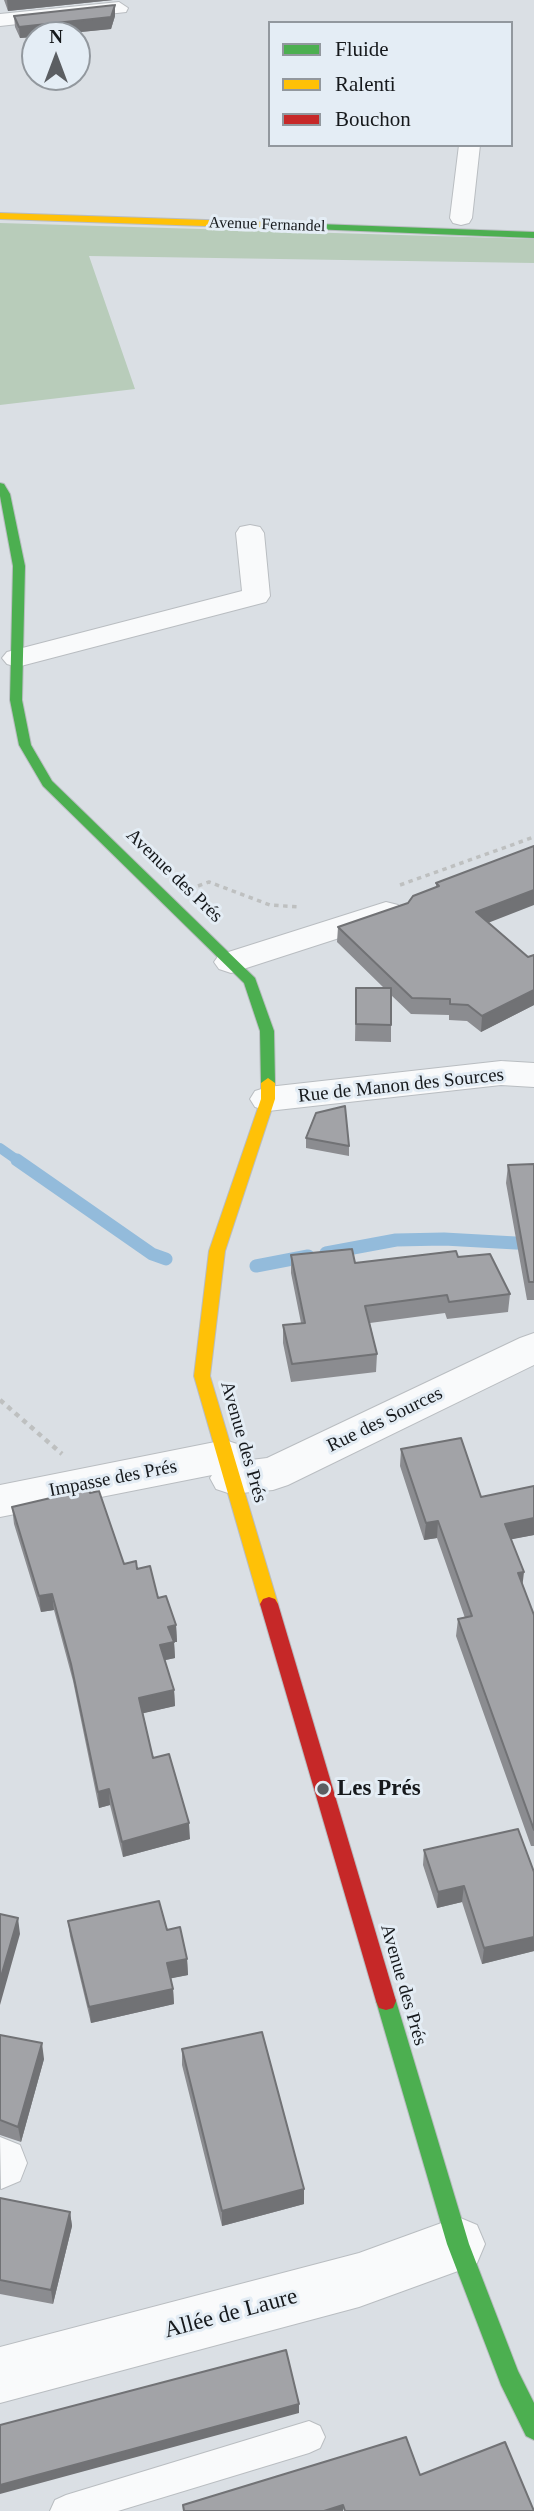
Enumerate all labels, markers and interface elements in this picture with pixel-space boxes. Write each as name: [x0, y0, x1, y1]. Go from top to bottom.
north arrow: [21, 21, 91, 91]
legend: [268, 21, 513, 147]
text: N: [49, 26, 63, 47]
text: Fluide: [335, 37, 389, 61]
text: Ralenti: [335, 72, 396, 96]
text: Bouchon: [335, 107, 411, 131]
street label: Avenue Fernandel: [208, 213, 326, 237]
street label: Avenue des Prés: [121, 824, 227, 928]
street label: Rue de Manon des Sources: [297, 1064, 505, 1108]
street label: Avenue des Prés: [215, 1379, 271, 1505]
street label: Rue des Sources: [324, 1382, 446, 1458]
street label: Impasse des Prés: [47, 1455, 179, 1503]
place label: Les Prés: [337, 1775, 421, 1803]
marker: Les Prés: [315, 1781, 331, 1797]
street label: Avenue des Prés: [375, 1922, 431, 2048]
street label: Allée de Laure: [161, 2283, 301, 2345]

